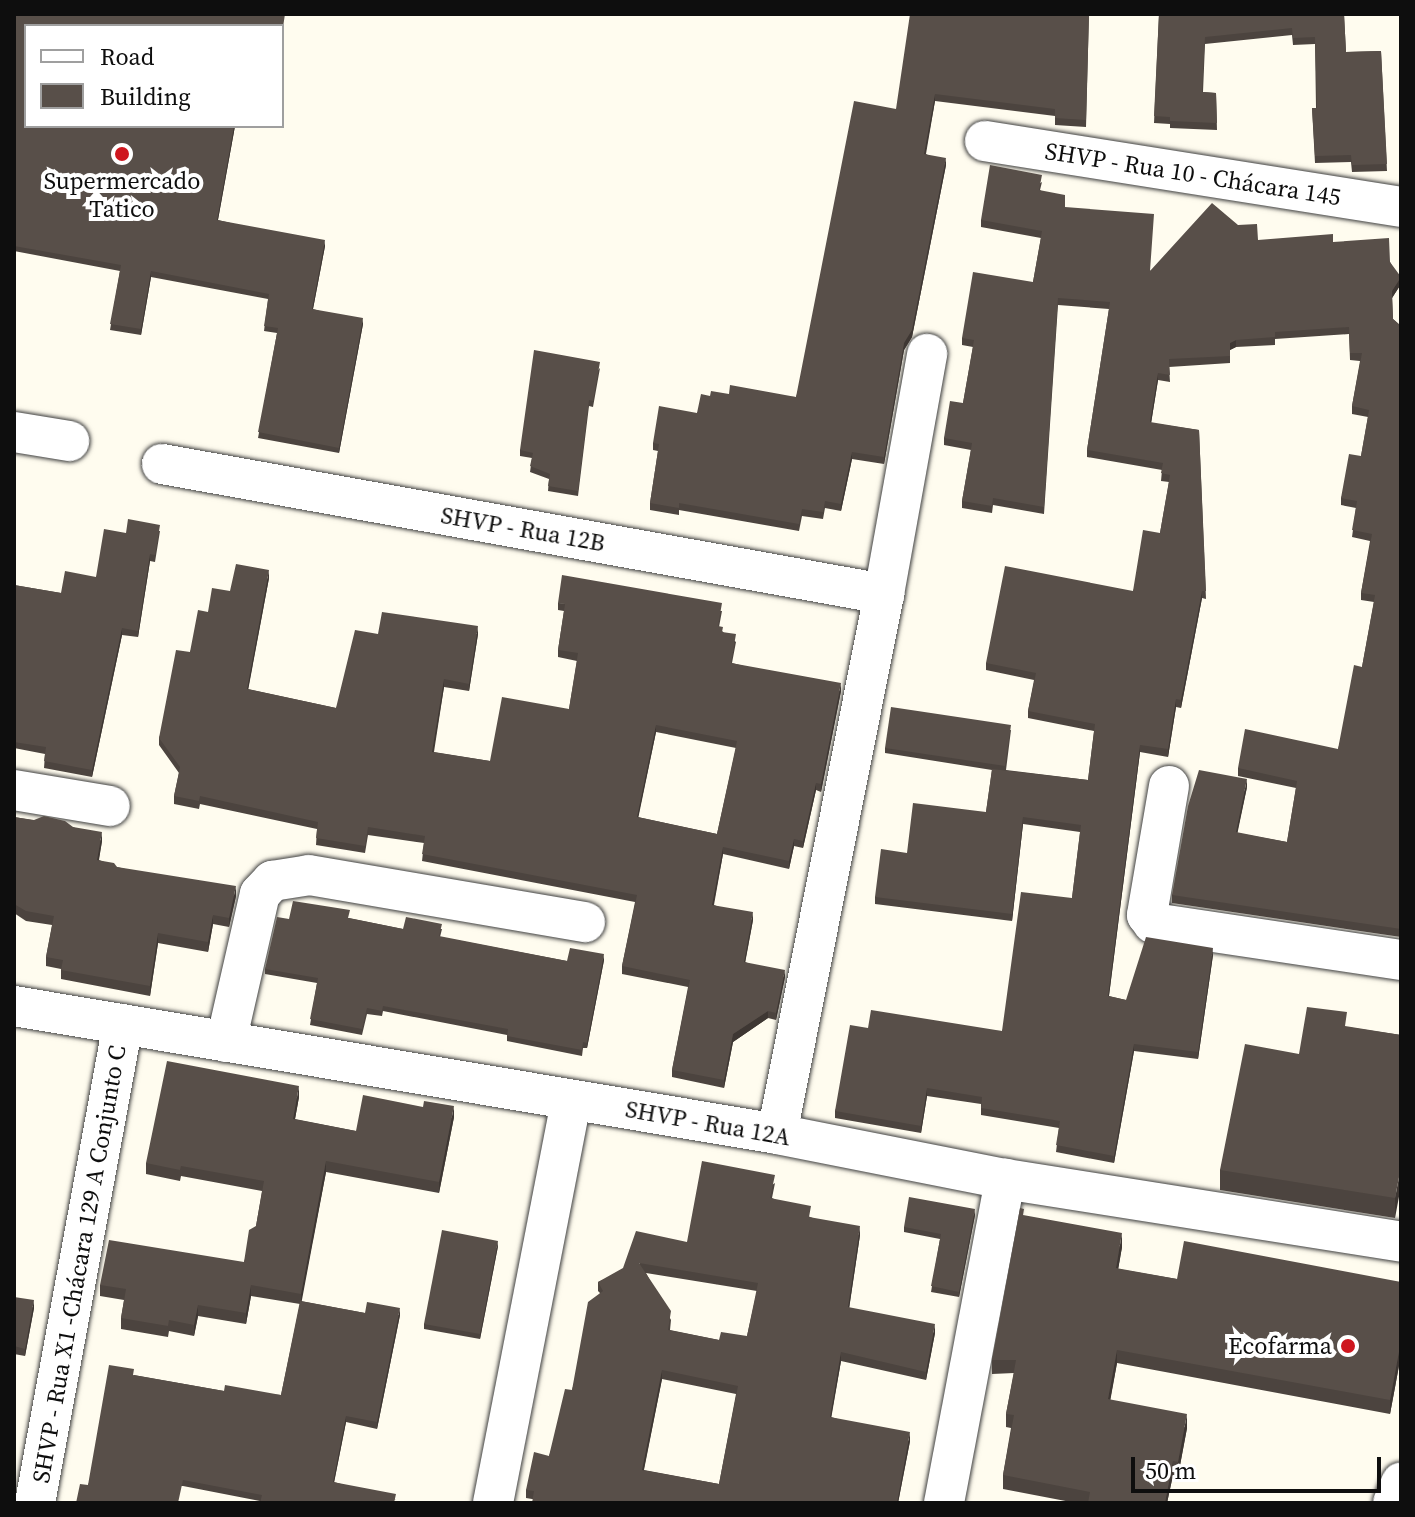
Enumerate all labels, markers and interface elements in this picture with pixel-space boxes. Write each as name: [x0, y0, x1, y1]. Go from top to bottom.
legend: [24, 24, 284, 128]
text: Road: [100, 40, 154, 73]
text: Building: [100, 80, 191, 113]
street label: SHVP - Rua 10 - Chácara 145: [1043, 136, 1343, 212]
marker: Supermercado Tatico: [113, 145, 131, 163]
place label: Supermercado Tatico: [44, 167, 200, 223]
street label: SHVP - Rua 12B: [439, 500, 607, 558]
street label: SHVP - Rua X1 -Chácara 129 A Conjunto C: [26, 1043, 132, 1485]
street label: SHVP - Rua 12A: [623, 1094, 793, 1152]
place label: Ecofarma: [1228, 1332, 1332, 1360]
marker: Ecofarma: [1339, 1337, 1357, 1355]
scale bar: [1135, 1441, 1385, 1491]
text: 50 m: [1145, 1454, 1196, 1487]

